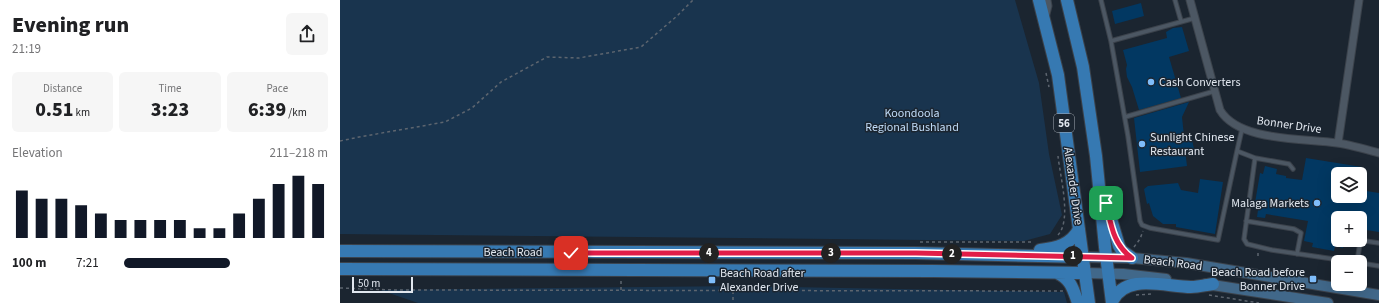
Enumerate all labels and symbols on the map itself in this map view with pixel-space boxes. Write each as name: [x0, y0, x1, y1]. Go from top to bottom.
place label: Cash Converters: [1159, 74, 1240, 91]
marker: Cash Converters: [1146, 77, 1156, 87]
park label: Koondoola Regional Bushland: [865, 105, 959, 136]
street label: Bonner Drive: [1256, 112, 1323, 138]
road number: 56: [1054, 114, 1074, 132]
place label: Sunlight Chinese Restaurant: [1150, 129, 1234, 160]
marker: Sunlight Chinese Restaurant: [1137, 139, 1147, 149]
street label: Alexander Drive: [1059, 146, 1087, 226]
pin: [1089, 186, 1123, 220]
place label: Malaga Markets: [1231, 195, 1309, 212]
marker: Malaga Markets: [1312, 198, 1322, 208]
pin: [554, 236, 588, 270]
pin: 4: [699, 243, 719, 263]
pin: 3: [821, 243, 841, 263]
street label: Beach Road: [483, 244, 543, 261]
pin: 2: [942, 244, 962, 264]
pin: 1: [1063, 246, 1083, 266]
street label: Beach Road: [1143, 251, 1203, 275]
place label: Beach Road before Bonner Drive: [1211, 264, 1305, 295]
place label: Beach Road after Alexander Drive: [720, 265, 805, 296]
marker: Beach Road before Bonner Drive: [1308, 274, 1318, 284]
scale bar: [352, 275, 413, 294]
marker: Beach Road after Alexander Drive: [707, 275, 717, 285]

